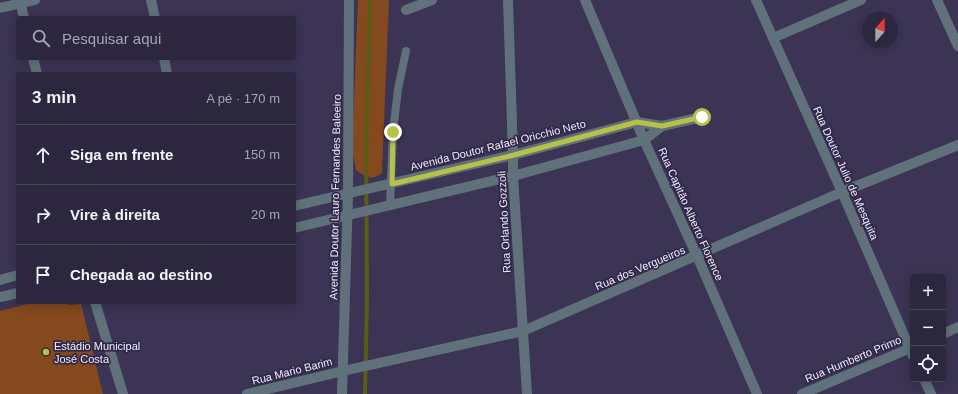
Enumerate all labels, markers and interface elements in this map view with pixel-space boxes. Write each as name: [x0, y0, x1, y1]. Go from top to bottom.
north arrow: [862, 12, 898, 48]
search box: [16, 16, 296, 60]
icon: search: [30, 27, 52, 49]
text: Pesquisar aqui: [62, 30, 161, 47]
text: 3 min: [32, 88, 76, 107]
text: A pé · 170 m: [206, 91, 280, 106]
street label: Avenida Doutor Lauro Fernandes Baleeiro: [327, 94, 343, 300]
street label: Rua Doutor Julio de Mesquita: [811, 104, 881, 242]
route start: [693, 108, 711, 126]
street label: Avenida Doutor Rafael Oricchio Neto: [409, 117, 587, 173]
route end: [384, 123, 402, 141]
icon: ahead: [32, 144, 54, 166]
text: Siga em frente: [70, 146, 173, 163]
street label: Rua Capitão Alberto Florence: [656, 146, 726, 282]
text: 150 m: [244, 147, 280, 162]
street label: Rua Orlando Gozzoli: [495, 171, 513, 273]
icon: right: [32, 204, 54, 226]
text: Vire à direita: [70, 206, 160, 223]
text: 20 m: [251, 207, 280, 222]
street label: Rua dos Vergueiros: [593, 243, 687, 292]
icon: arrive: [32, 264, 54, 286]
text: Chegada ao destino: [70, 266, 213, 283]
map controls: [910, 274, 946, 382]
button: +: [910, 274, 946, 310]
button: −: [910, 310, 946, 346]
street label: Rua Humberto Primo: [803, 333, 903, 385]
place label: Estádio Municipal José Costa: [54, 340, 140, 365]
button: locate: [910, 346, 946, 382]
marker: Estádio Municipal José Costa: [41, 347, 51, 357]
street label: Rua Mario Barim: [251, 355, 333, 387]

